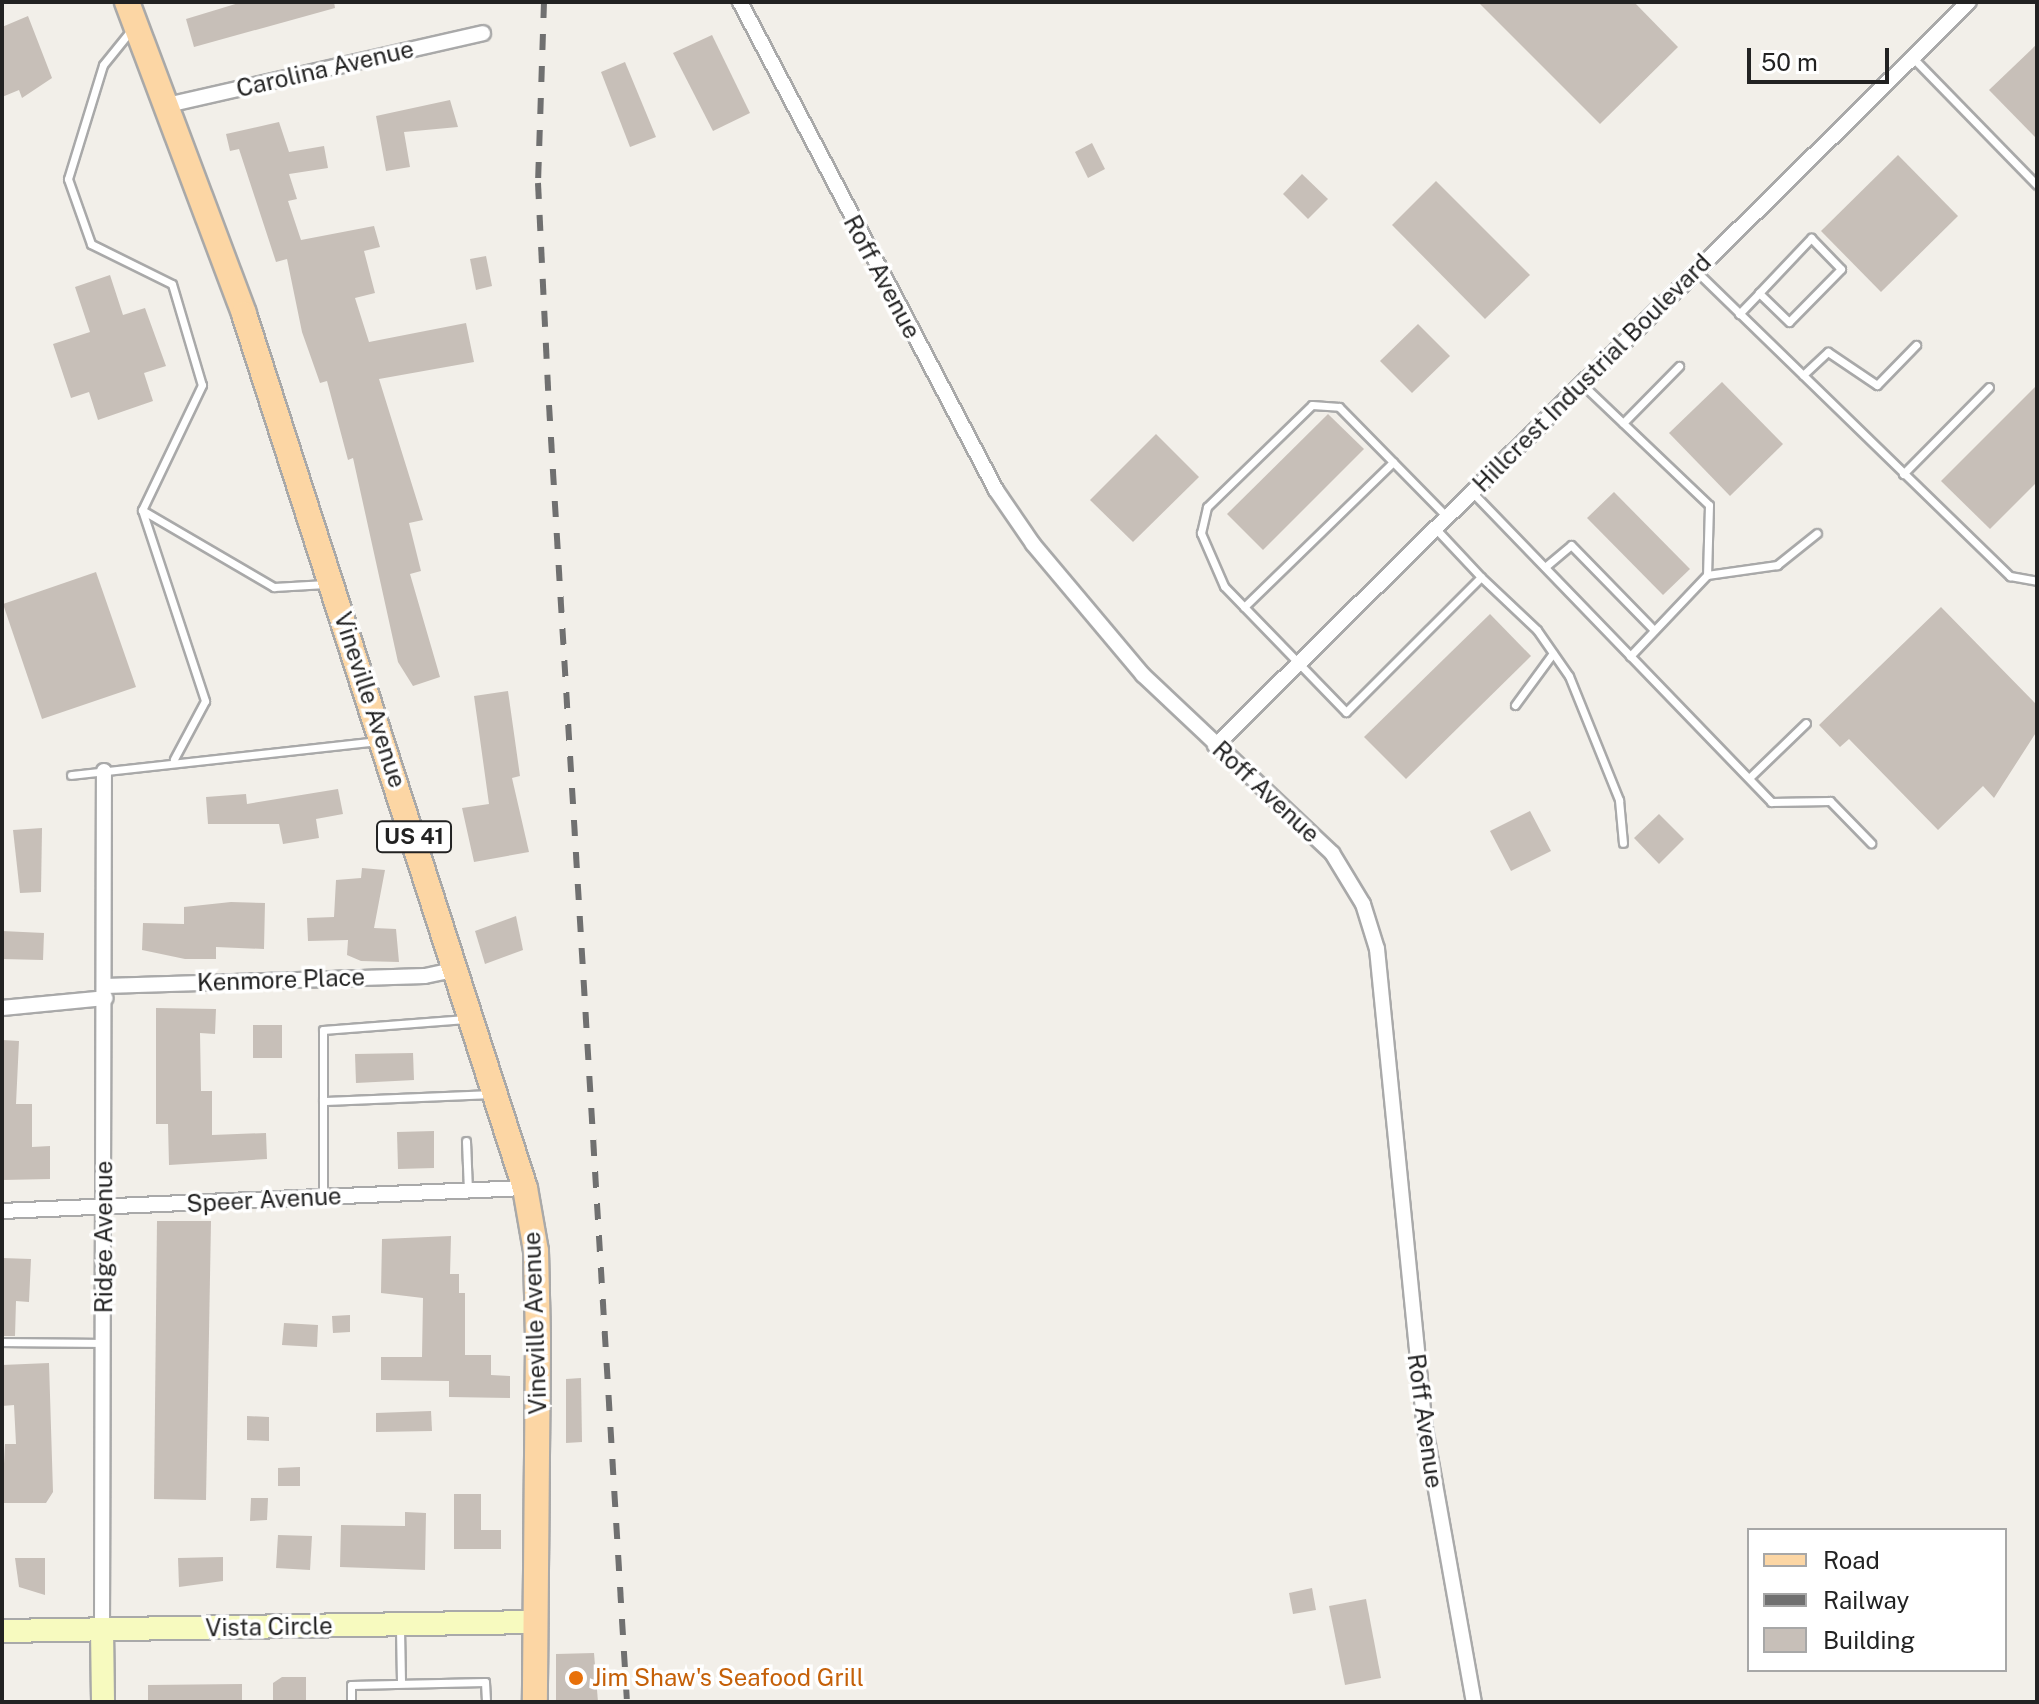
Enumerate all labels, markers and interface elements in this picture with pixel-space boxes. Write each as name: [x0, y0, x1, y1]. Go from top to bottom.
scale bar: [1751, 32, 1893, 82]
street label: Carolina Avenue: [234, 35, 416, 103]
text: 50 m: [1761, 48, 1818, 76]
street label: Roff Avenue: [837, 210, 927, 344]
street label: Hillcrest Industrial Boulevard: [1467, 248, 1717, 498]
street label: Vineville Avenue: [328, 608, 412, 792]
street label: Roff Avenue: [1207, 735, 1325, 849]
road number: US 41: [376, 819, 452, 855]
street label: Kenmore Place: [196, 963, 366, 997]
street label: Ridge Avenue: [90, 1161, 118, 1313]
street label: Speer Avenue: [186, 1182, 342, 1218]
street label: Vineville Avenue: [517, 1231, 553, 1415]
street label: Roff Avenue: [1401, 1352, 1449, 1490]
legend: [1747, 1528, 2007, 1672]
text: Road: [1823, 1546, 1880, 1574]
text: Railway: [1823, 1586, 1909, 1614]
street label: Vista Circle: [205, 1611, 333, 1643]
text: Building: [1823, 1626, 1915, 1654]
place label: Jim Shaw's Seafood Grill: [592, 1664, 864, 1692]
marker: Jim Shaw's Seafood Grill: [567, 1669, 585, 1687]

